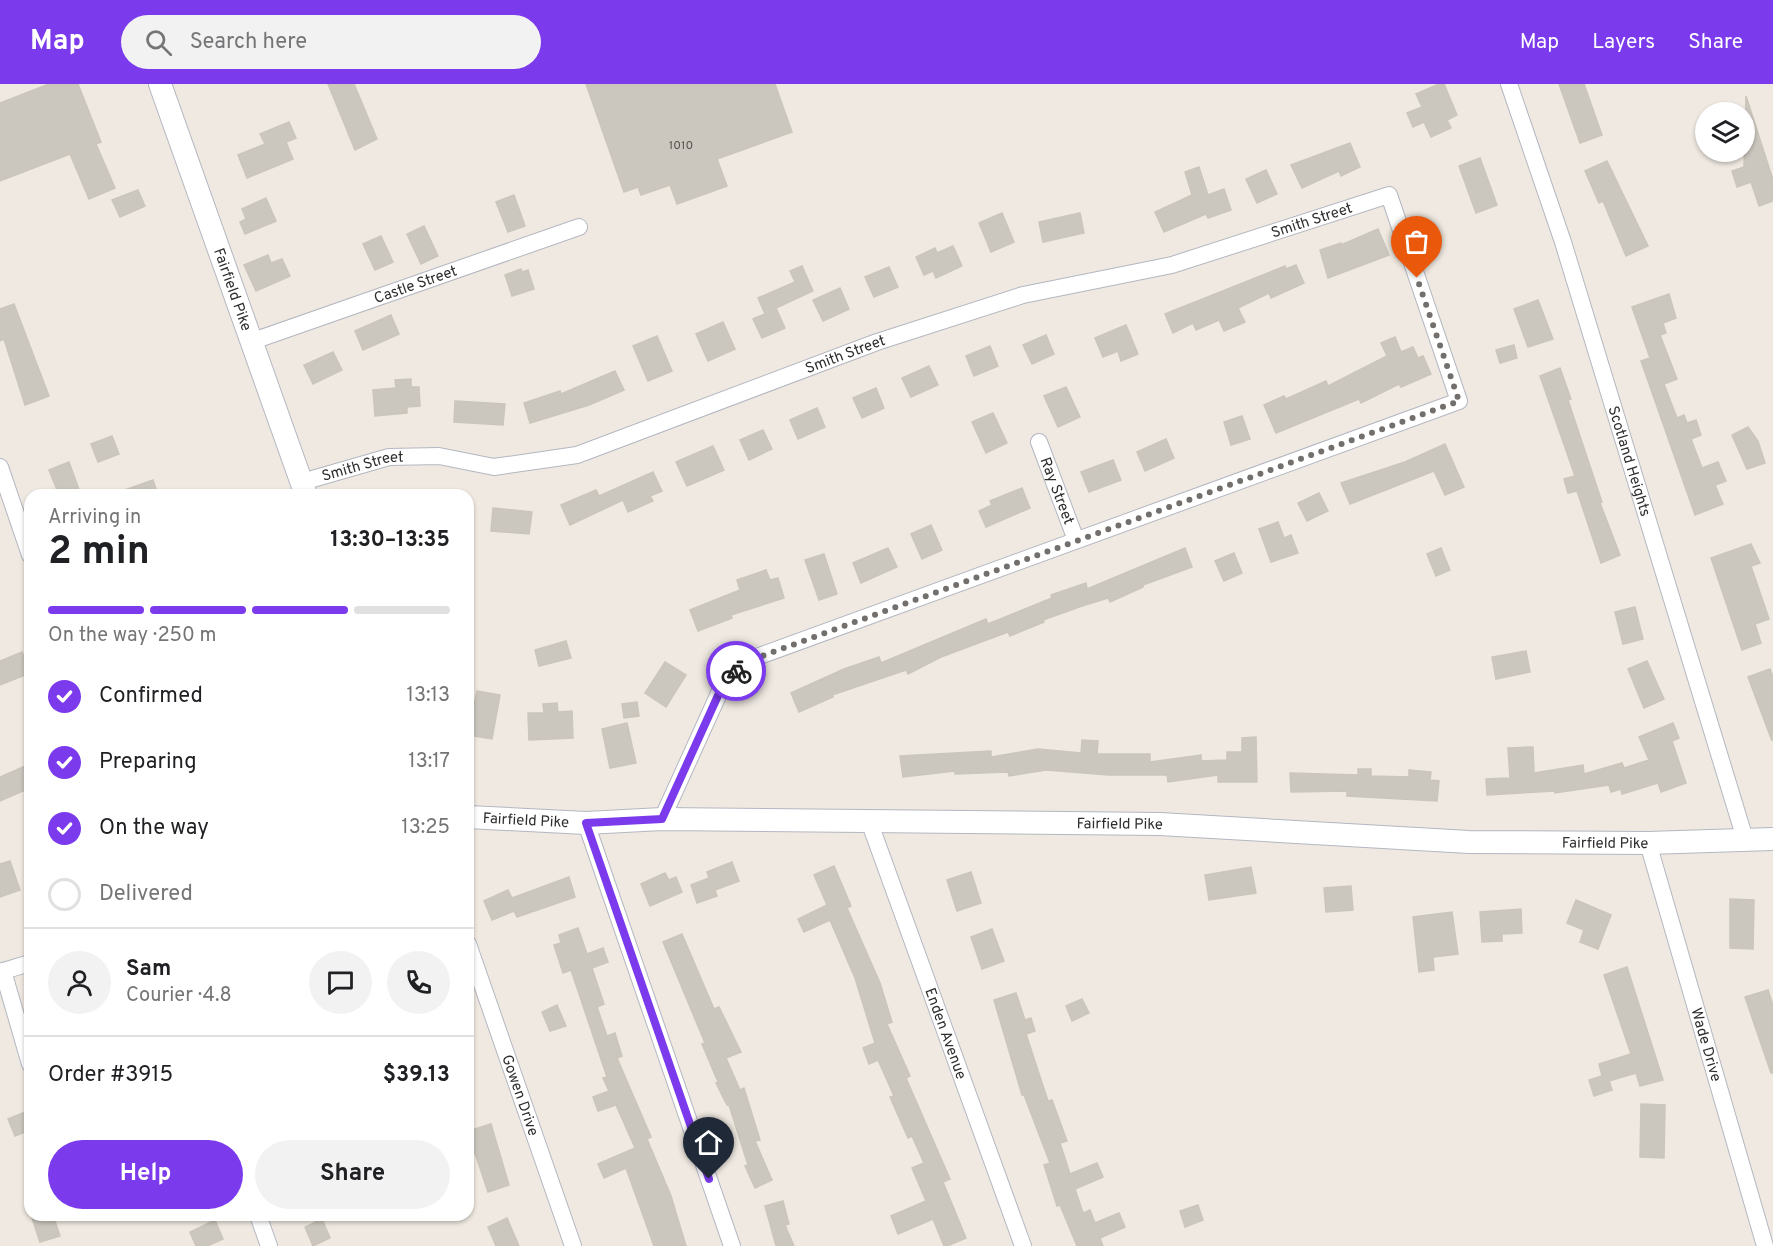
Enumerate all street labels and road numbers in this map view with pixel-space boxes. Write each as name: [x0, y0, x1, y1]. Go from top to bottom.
street label: Smith Street: [1269, 199, 1355, 243]
street label: Fairfield Pike: [208, 246, 255, 334]
street label: Castle Street: [372, 262, 460, 309]
street label: Smith Street: [803, 332, 888, 379]
street label: Scotland Heights: [1603, 404, 1654, 519]
street label: Smith Street: [320, 449, 404, 487]
street label: Ray Street: [1035, 455, 1077, 528]
street label: Fairfield Pike: [482, 810, 570, 833]
street label: Fairfield Pike: [1076, 815, 1163, 835]
street label: Fairfield Pike: [1562, 835, 1649, 854]
street label: Enden Avenue: [919, 986, 970, 1082]
street label: Wade Drive: [1685, 1006, 1725, 1084]
street label: Gowen Drive: [496, 1052, 542, 1139]

